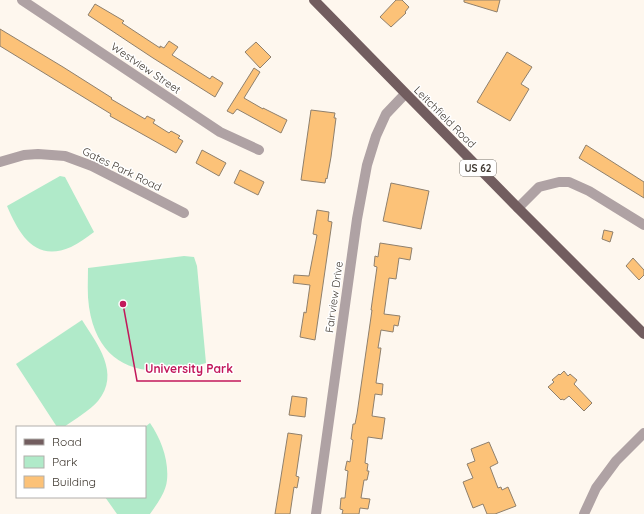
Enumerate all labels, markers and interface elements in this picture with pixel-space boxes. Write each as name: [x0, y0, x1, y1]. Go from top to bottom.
street label: Westview Street: [108, 39, 184, 97]
street label: Leitchfield Road: [411, 83, 479, 151]
street label: Gates Park Road: [80, 144, 164, 194]
road number: US 62: [460, 160, 496, 176]
street label: Fairview Drive: [322, 260, 346, 334]
callout: University Park: [137, 357, 241, 381]
text: University Park: [145, 361, 233, 376]
legend: [16, 426, 146, 498]
text: Road: [52, 434, 82, 449]
text: Park: [52, 454, 77, 469]
text: Building: [52, 474, 96, 489]

